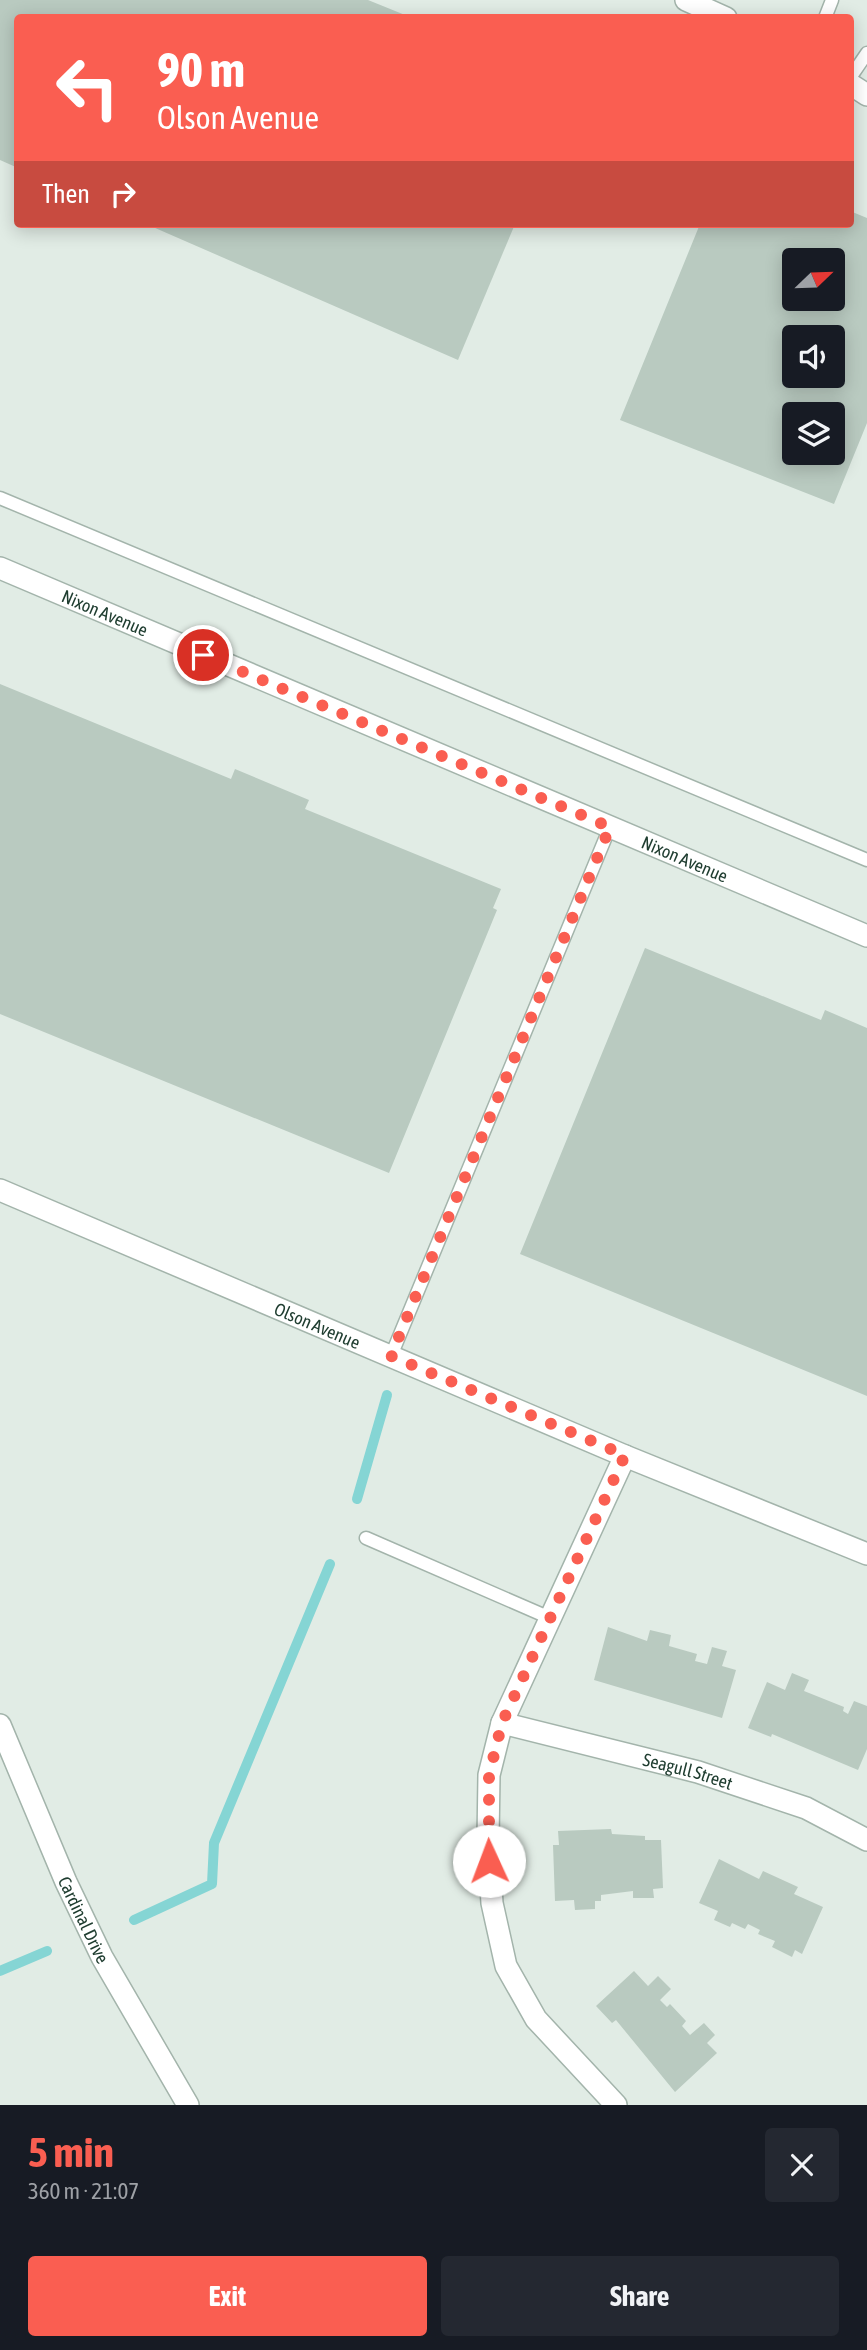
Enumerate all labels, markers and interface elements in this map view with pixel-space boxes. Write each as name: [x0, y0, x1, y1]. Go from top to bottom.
text: 90 m: [157, 41, 245, 97]
icon: left: [42, 42, 133, 133]
text: Olson Avenue: [157, 99, 319, 136]
icon: right: [104, 175, 142, 213]
text: Then: [42, 179, 90, 209]
north arrow: [782, 248, 845, 312]
map controls: [782, 248, 845, 465]
button: sound: [782, 325, 845, 388]
button: layers: [782, 402, 845, 465]
street label: Nixon Avenue: [59, 585, 151, 640]
pin: [173, 625, 233, 685]
icon: arrive: [184, 636, 222, 674]
street label: Nixon Avenue: [639, 831, 731, 886]
street label: Olson Avenue: [271, 1298, 364, 1353]
street label: Seagull Street: [641, 1748, 736, 1793]
position arrow: [452, 1824, 526, 1898]
street label: Cardinal Drive: [54, 1873, 114, 1967]
text: 5 min: [28, 2128, 114, 2176]
button: close: [765, 2128, 839, 2202]
text: 360 m · 21:07: [28, 2178, 139, 2204]
button: Exit: [28, 2256, 427, 2336]
button: Share: [441, 2256, 839, 2336]

